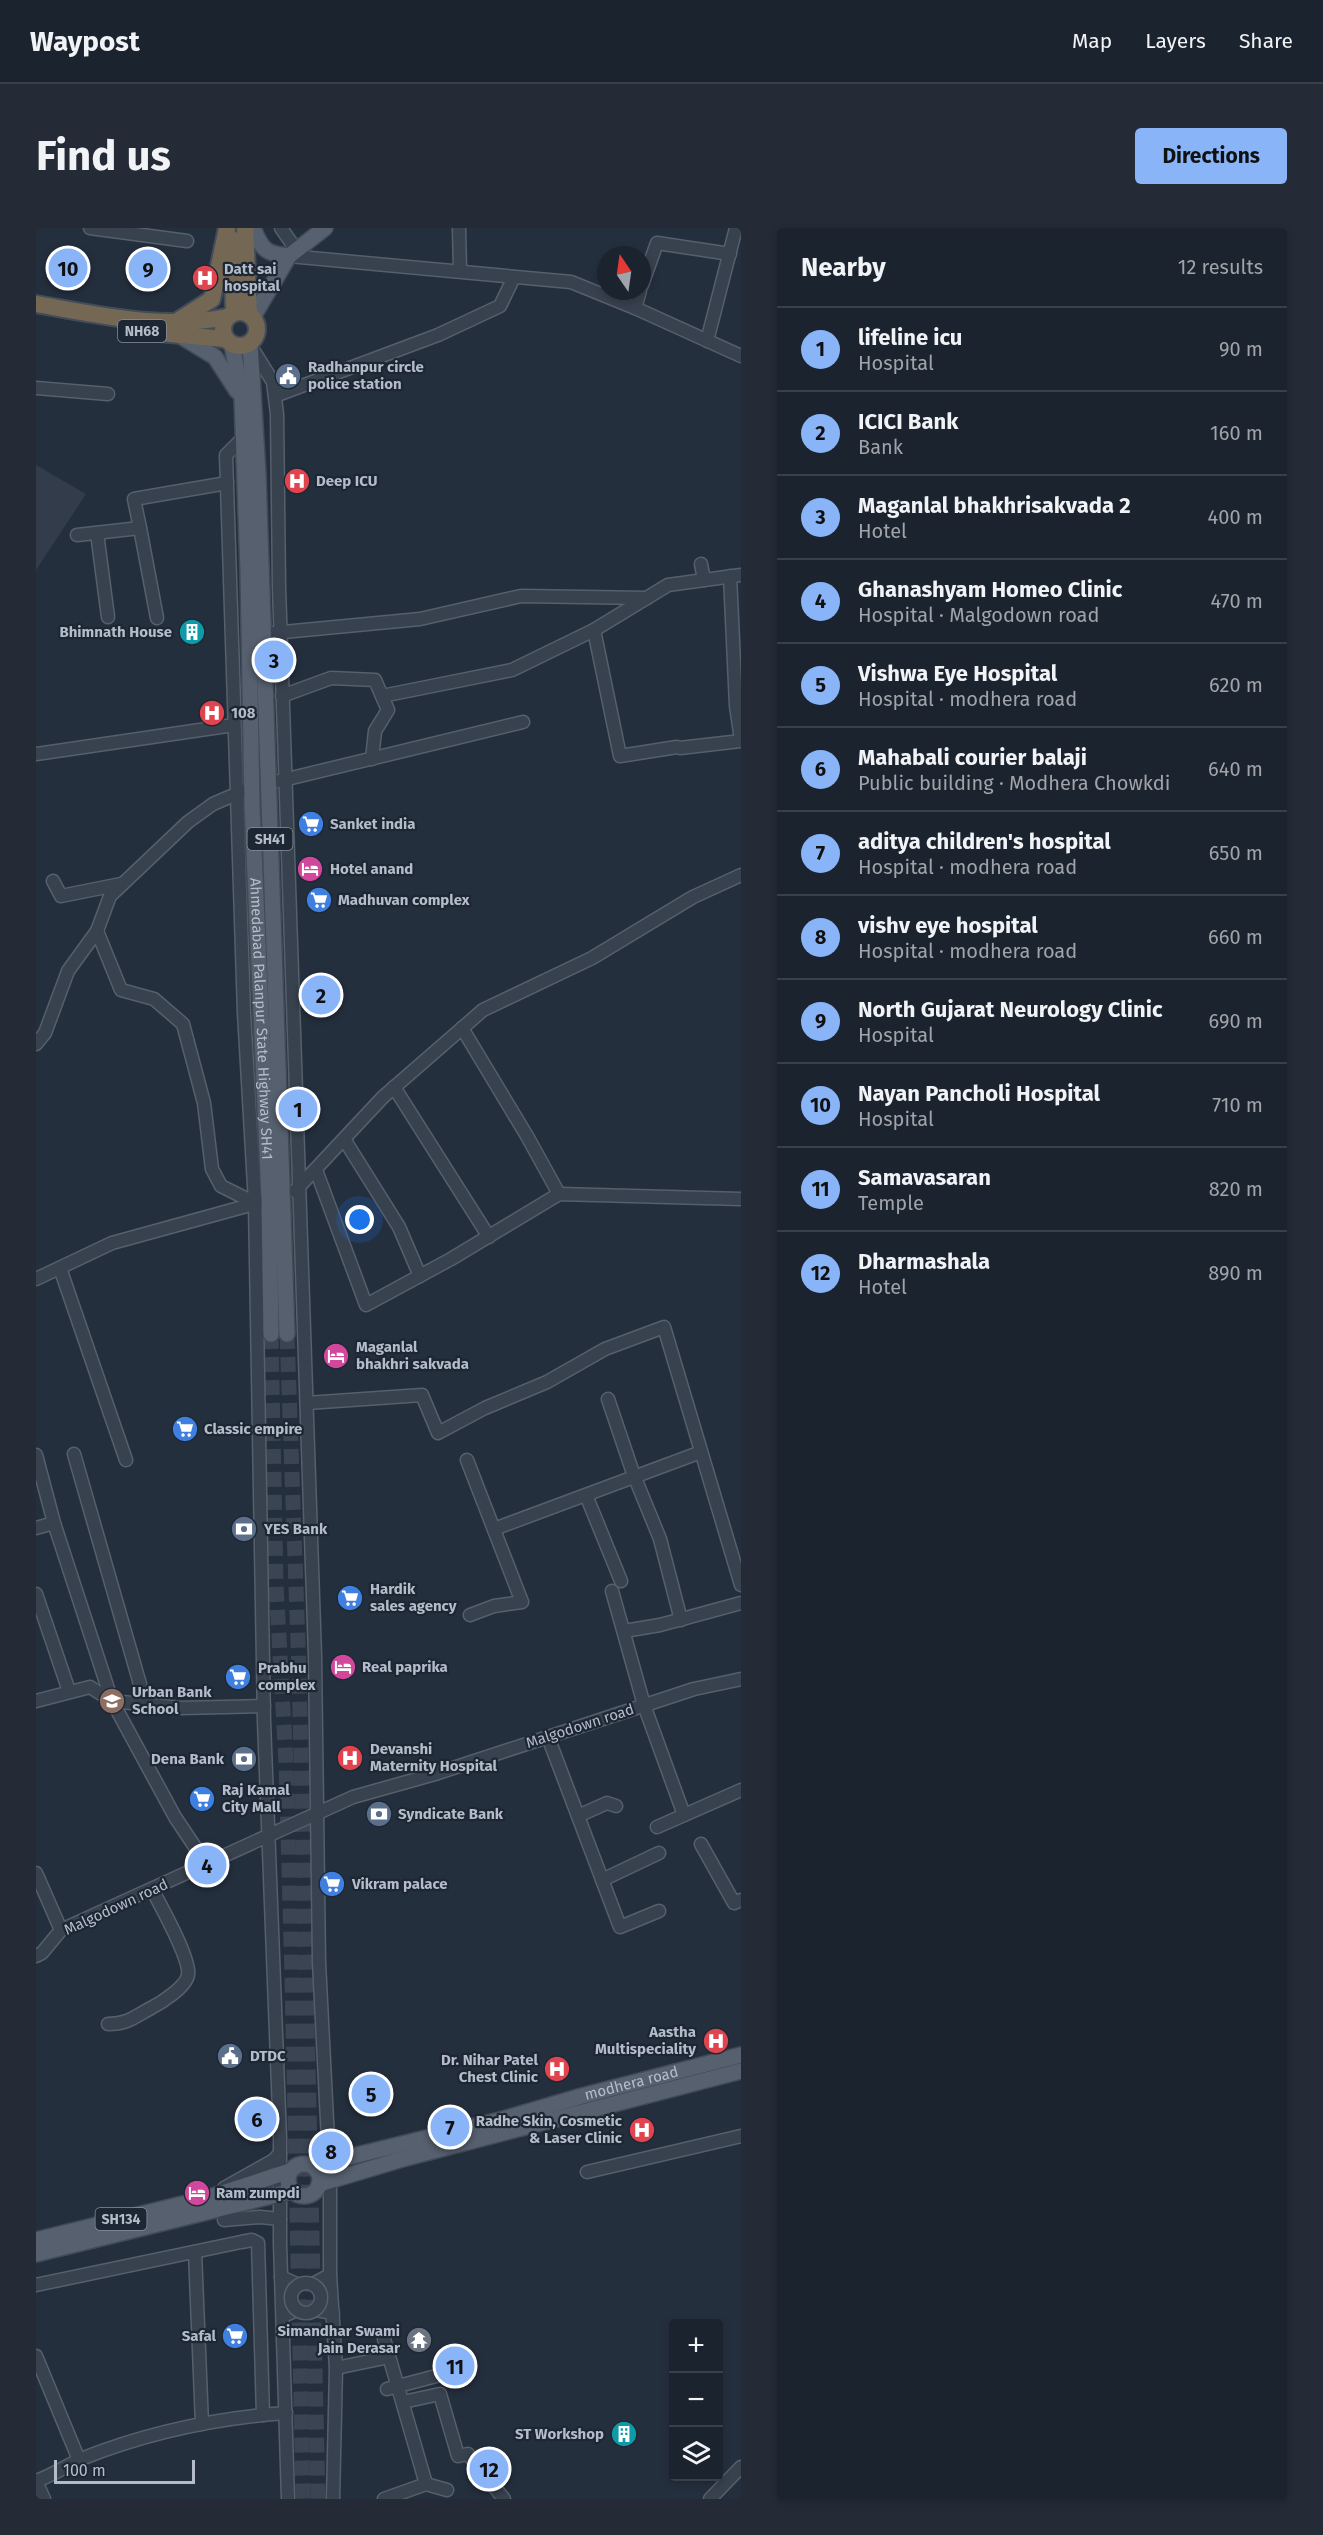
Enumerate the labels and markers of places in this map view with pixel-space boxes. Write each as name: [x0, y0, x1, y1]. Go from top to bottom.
pin: 10: [48, 246, 87, 291]
pin: 9: [128, 246, 168, 291]
place label: Datt sai hospital: [224, 260, 281, 295]
hospital icon: Datt sai hospital: [190, 263, 220, 293]
place label: Radhanpur circle police station: [308, 358, 424, 393]
public building icon: Radhanpur circle police station: [273, 361, 303, 391]
hospital icon: Deep ICU: [282, 466, 312, 496]
place label: Deep ICU: [316, 472, 377, 490]
building icon: Bhimnath House: [177, 617, 207, 647]
place label: Bhimnath House: [59, 623, 172, 641]
pin: 3: [254, 638, 294, 682]
hospital icon: 108: [197, 698, 227, 728]
place label: 108: [231, 704, 256, 722]
supermarket icon: Sanket india: [296, 809, 326, 839]
place label: Sanket india: [330, 815, 416, 833]
hotel icon: Hotel anand: [295, 854, 325, 884]
place label: Hotel anand: [330, 860, 413, 878]
supermarket icon: Madhuvan complex: [304, 885, 334, 915]
place label: Madhuvan complex: [338, 891, 470, 909]
pin: 2: [302, 972, 340, 1017]
pin: 1: [278, 1086, 318, 1132]
place label: Maganlal bhakhri sakvada: [356, 1338, 469, 1373]
hotel icon: Maganlal bhakhri sakvada: [321, 1341, 351, 1371]
supermarket icon: Classic empire: [170, 1414, 200, 1444]
place label: Classic empire: [204, 1420, 302, 1438]
bank icon: YES Bank: [229, 1514, 259, 1544]
place label: YES Bank: [263, 1520, 328, 1538]
place label: Hardik sales agency: [370, 1580, 457, 1615]
supermarket icon: Hardik sales agency: [335, 1583, 365, 1613]
hotel icon: Real paprika: [328, 1652, 358, 1682]
place label: Real paprika: [362, 1658, 448, 1676]
place label: Prabhu complex: [258, 1659, 316, 1694]
supermarket icon: Prabhu complex: [223, 1662, 253, 1692]
place label: Urban Bank School: [132, 1683, 212, 1718]
school or university icon: Urban Bank School: [97, 1686, 127, 1716]
place label: Devanshi Maternity Hospital: [370, 1740, 498, 1775]
hospital icon: Devanshi Maternity Hospital: [335, 1743, 365, 1773]
bank icon: Dena Bank: [229, 1744, 259, 1774]
place label: Dena Bank: [151, 1750, 225, 1768]
place label: Raj Kamal City Mall: [222, 1781, 290, 1816]
supermarket icon: Raj Kamal City Mall: [187, 1784, 217, 1814]
bank icon: Syndicate Bank: [364, 1799, 394, 1829]
place label: Syndicate Bank: [398, 1805, 504, 1823]
pin: 4: [188, 1842, 226, 1888]
supermarket icon: Vikram palace: [317, 1869, 347, 1899]
place label: Vikram palace: [351, 1875, 448, 1893]
place label: Aastha Multispeciality: [595, 2023, 696, 2058]
hospital icon: Aastha Multispeciality: [701, 2026, 731, 2056]
public building icon: DTDC: [215, 2041, 245, 2071]
place label: DTDC: [250, 2047, 286, 2065]
place label: Dr. Nihar Patel Chest Clinic: [441, 2051, 539, 2086]
hospital icon: Dr. Nihar Patel Chest Clinic: [542, 2054, 572, 2084]
pin: 5: [352, 2072, 390, 2116]
pin: 6: [238, 2096, 276, 2142]
pin: 7: [430, 2104, 470, 2150]
place label: Radhe Skin, Cosmetic & Laser Clinic: [476, 2112, 623, 2147]
hospital icon: Radhe Skin, Cosmetic & Laser Clinic: [627, 2115, 657, 2145]
pin: 8: [312, 2128, 350, 2174]
hotel icon: Ram zumpdi: [182, 2178, 212, 2208]
place label: Ram zumpdi: [216, 2184, 300, 2202]
supermarket icon: Safal: [220, 2321, 250, 2351]
place label: Simandhar Swami Jain Derasar: [277, 2322, 401, 2357]
temple icon: Simandhar Swami Jain Derasar: [404, 2325, 434, 2355]
place label: Safal: [182, 2327, 217, 2345]
pin: 11: [436, 2344, 474, 2388]
building icon: ST Workshop: [609, 2419, 639, 2449]
place label: ST Workshop: [515, 2425, 604, 2443]
pin: 12: [470, 2446, 508, 2492]

